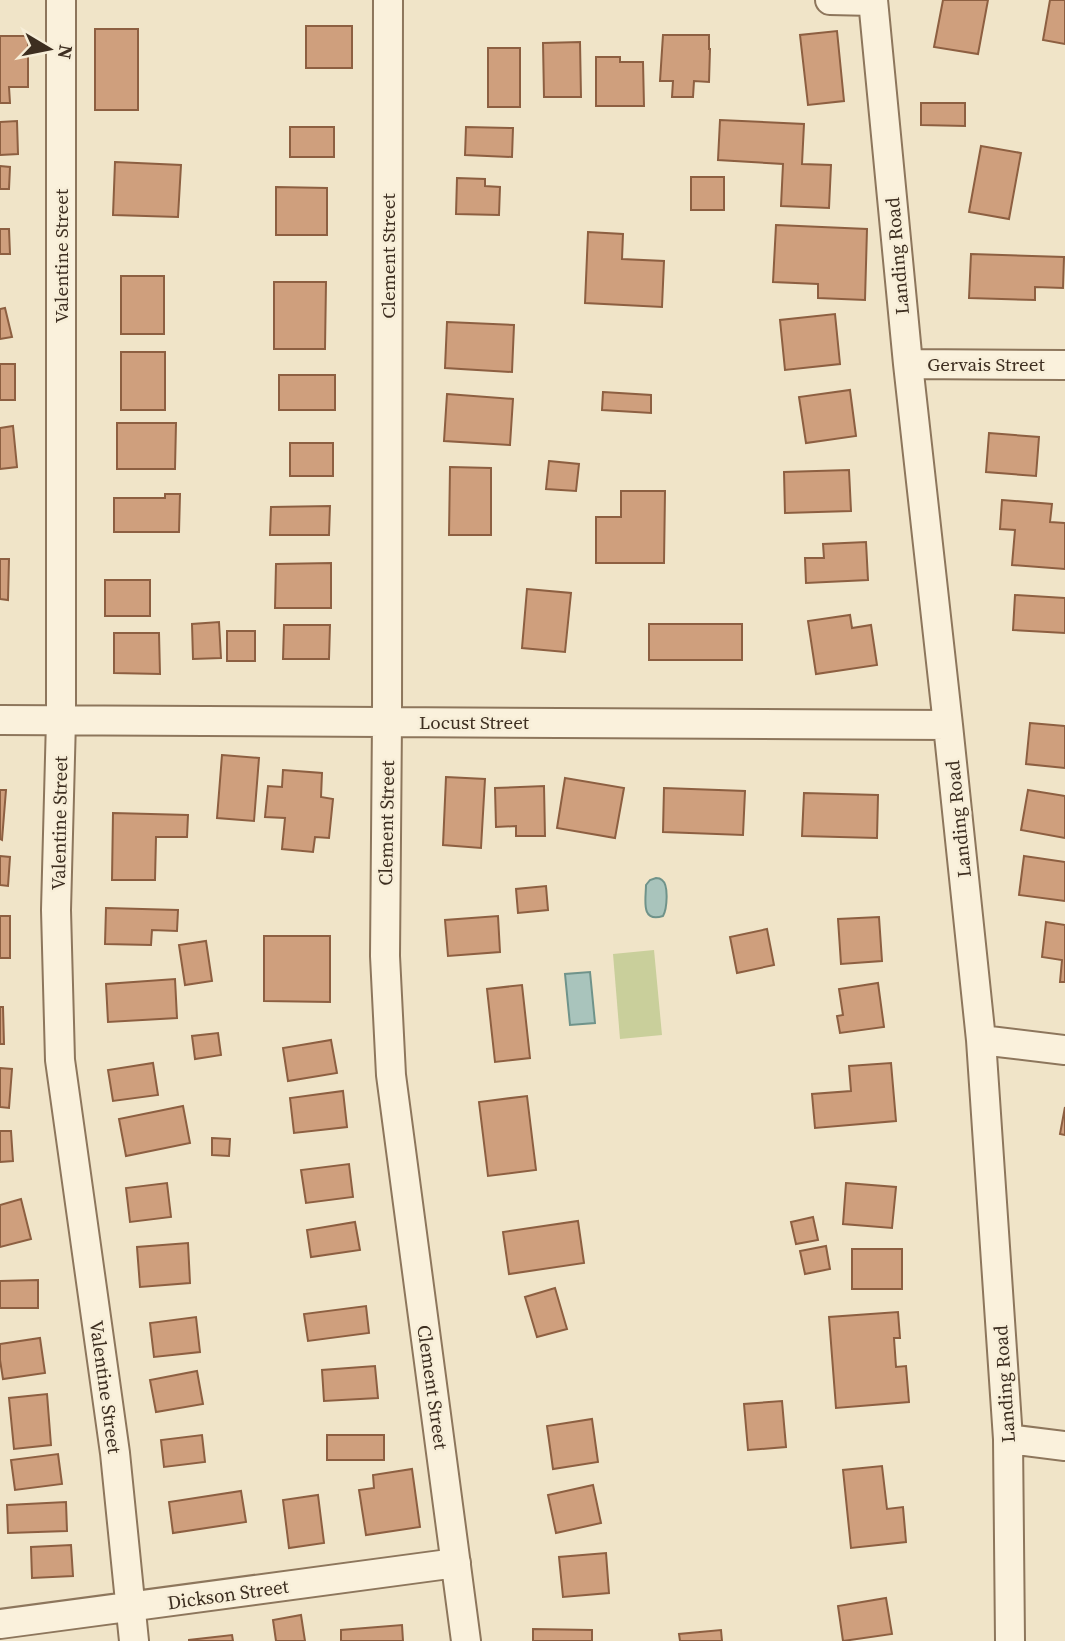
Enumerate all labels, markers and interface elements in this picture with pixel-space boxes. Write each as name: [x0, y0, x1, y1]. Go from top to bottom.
north arrow: [14, 14, 84, 84]
text: N: [52, 43, 80, 61]
street label: Valentine Street: [48, 188, 74, 323]
street label: Clement Street: [375, 193, 401, 319]
street label: Landing Road: [879, 196, 915, 316]
street label: Gervais Street: [927, 351, 1045, 377]
street label: Locust Street: [419, 709, 530, 735]
street label: Valentine Street: [45, 755, 73, 890]
street label: Clement Street: [372, 759, 400, 886]
street label: Landing Road: [939, 759, 977, 879]
street label: Valentine Street: [84, 1319, 128, 1456]
street label: Clement Street: [411, 1323, 455, 1452]
street label: Landing Road: [987, 1324, 1021, 1444]
street label: Dickson Street: [166, 1573, 291, 1615]

